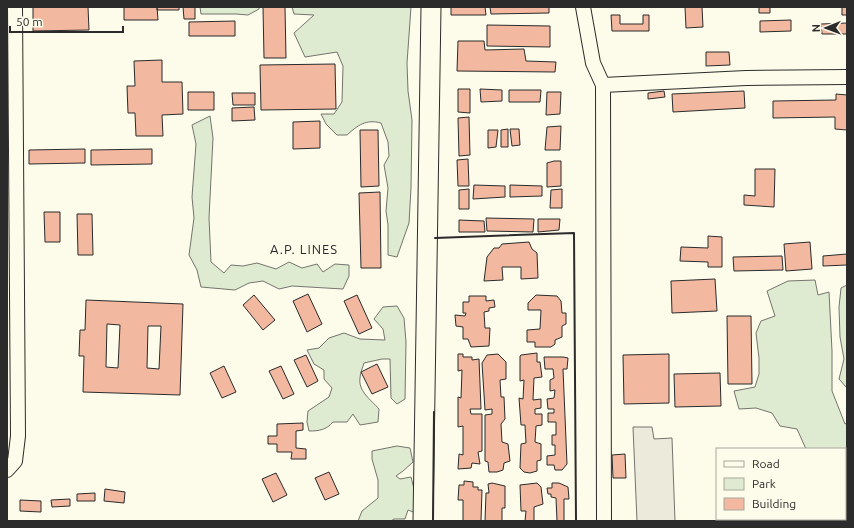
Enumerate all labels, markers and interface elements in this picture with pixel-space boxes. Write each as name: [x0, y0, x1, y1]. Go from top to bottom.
scale bar: [10, 8, 123, 34]
north arrow: [806, 8, 846, 48]
text: 50 m: [16, 15, 43, 28]
text: N: [810, 24, 822, 32]
district label: A.P. LINES: [270, 242, 338, 256]
legend: [716, 448, 846, 520]
text: Road: [752, 457, 780, 470]
text: Park: [752, 477, 776, 490]
text: Building: [752, 497, 796, 510]

